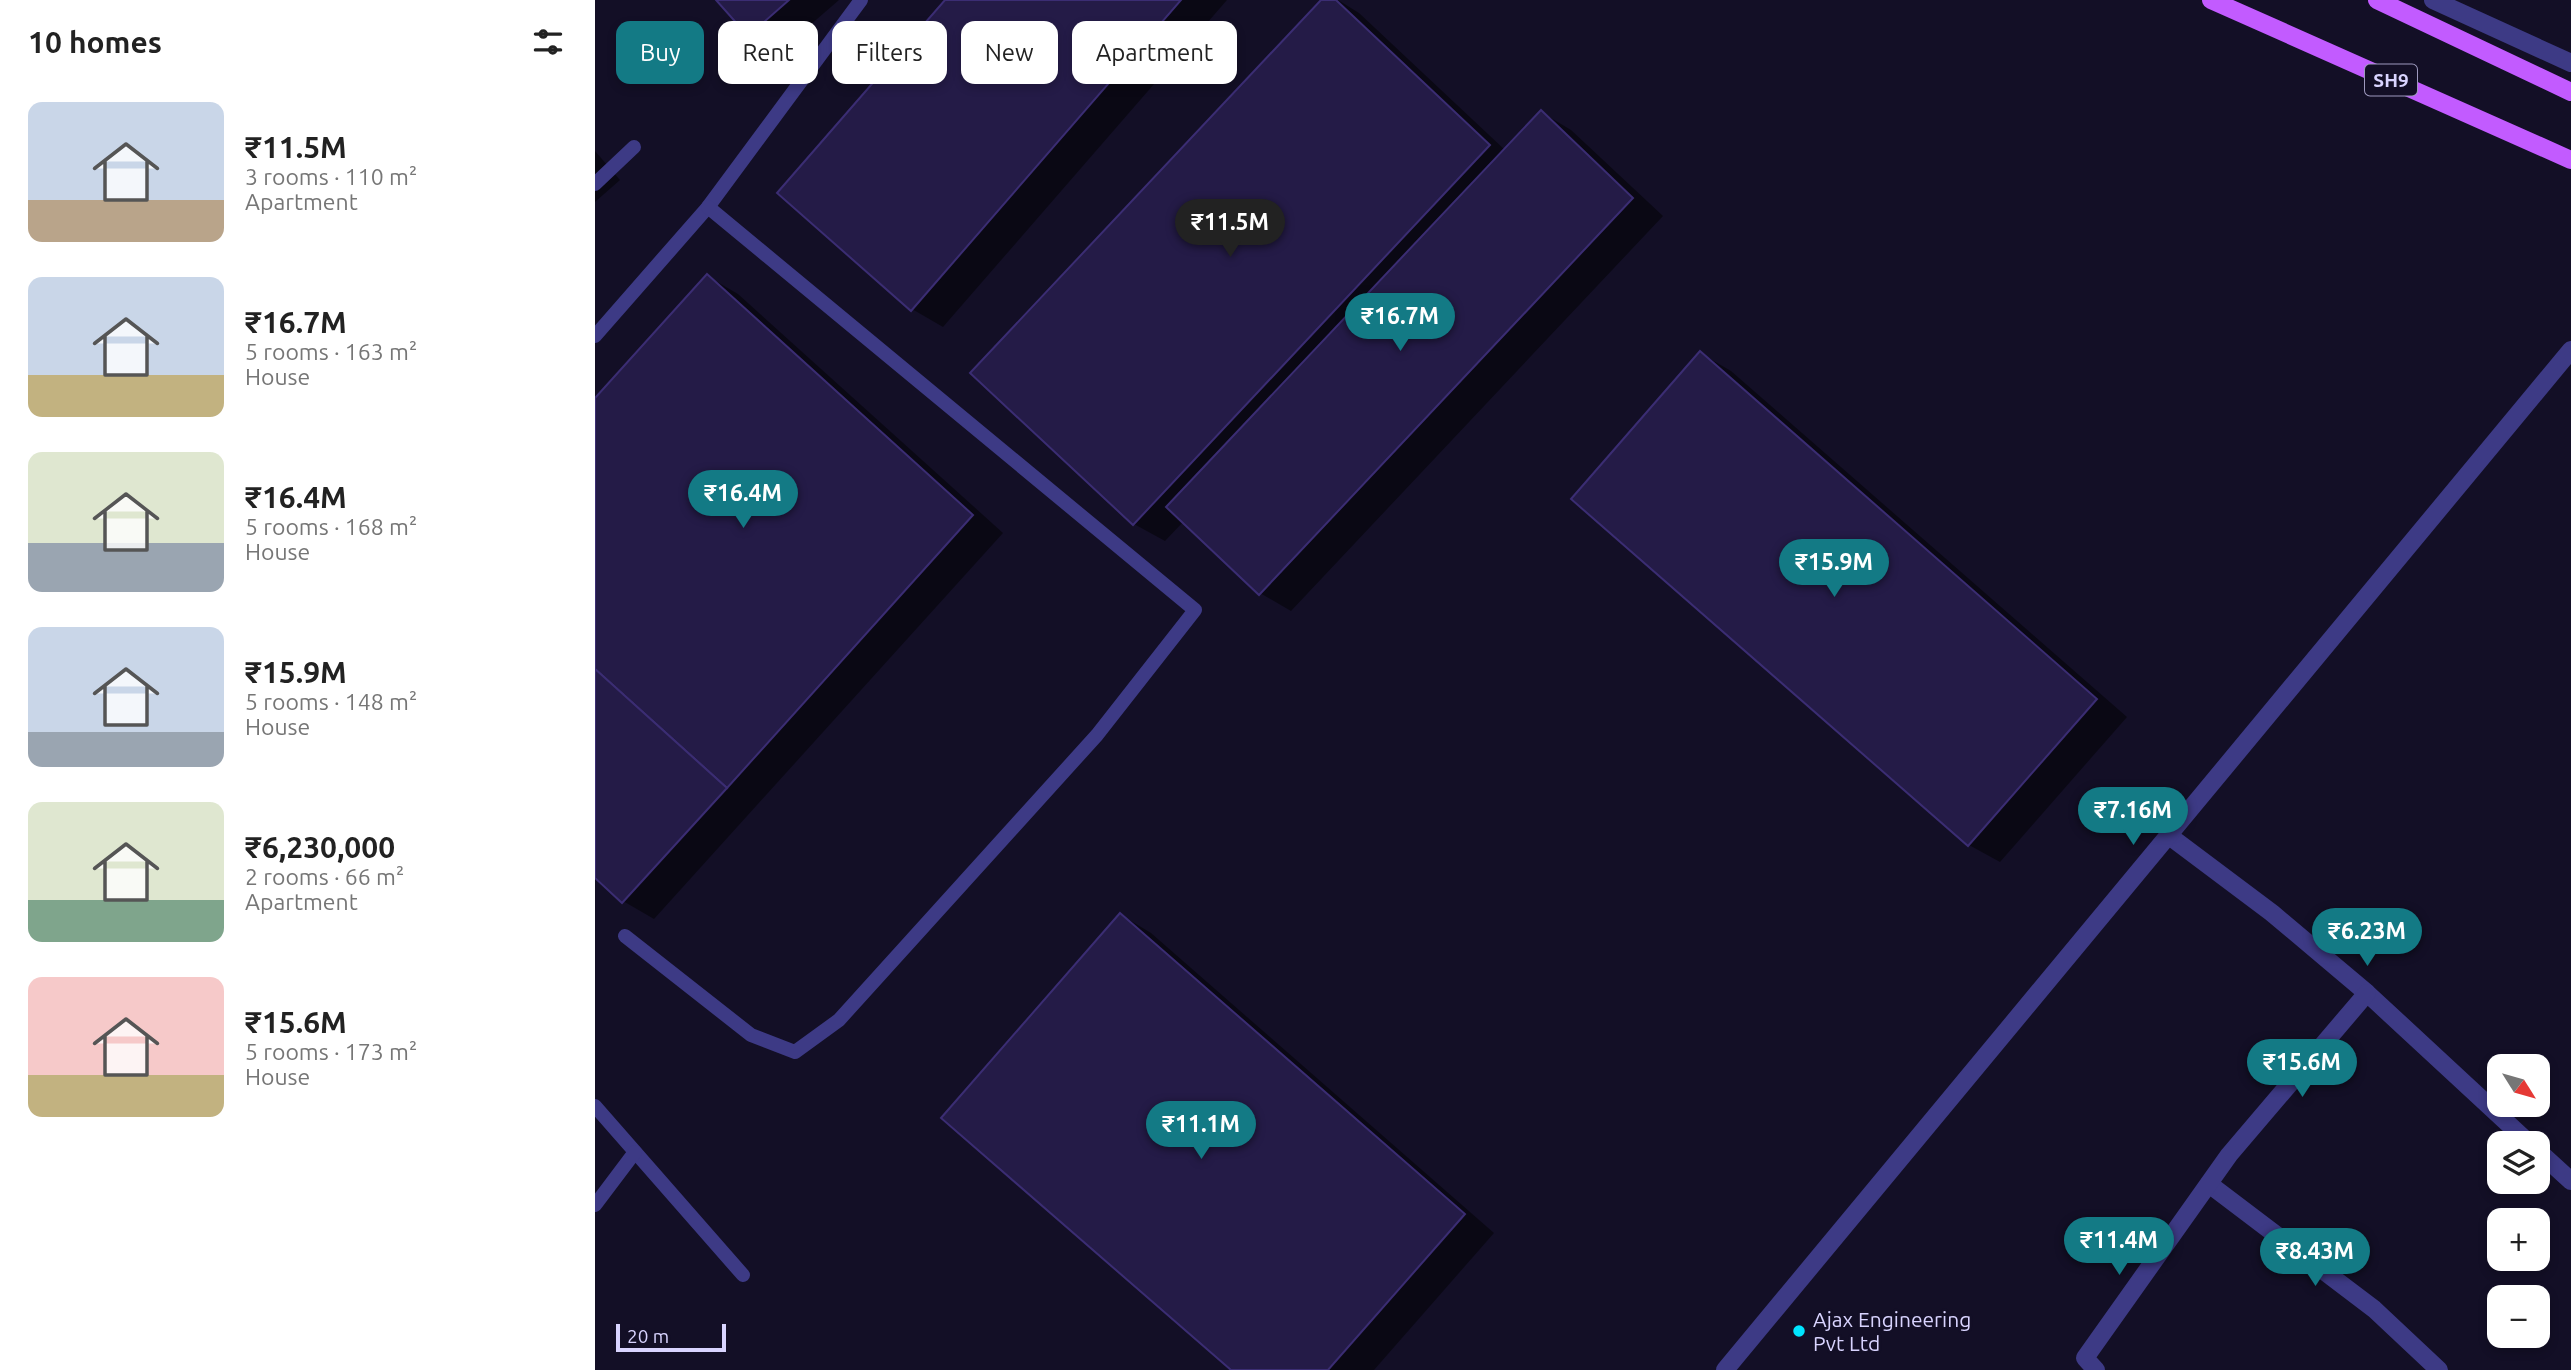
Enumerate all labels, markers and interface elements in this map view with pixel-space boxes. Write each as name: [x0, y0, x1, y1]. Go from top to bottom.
chip: Buy: [616, 21, 704, 84]
chip: Rent: [718, 21, 818, 84]
chip: Filters: [832, 21, 947, 84]
chip: New: [961, 21, 1058, 84]
chip: Apartment: [1072, 21, 1237, 84]
icon: filters: [529, 23, 567, 61]
text: 10 homes: [28, 25, 162, 59]
road number: SH9: [2365, 64, 2417, 96]
icon: home: [84, 130, 168, 214]
text: ₹11.5M: [245, 130, 347, 164]
text: 3 rooms · 110 m²: [245, 164, 417, 189]
text: Apartment: [245, 189, 358, 214]
pin: ₹11.5M: [1173, 200, 1287, 259]
text: ₹11.5M: [1191, 209, 1269, 234]
pin: ₹16.7M: [1343, 294, 1457, 353]
text: ₹16.7M: [1361, 303, 1439, 328]
icon: home: [84, 305, 168, 389]
text: ₹16.7M: [245, 305, 347, 339]
text: 5 rooms · 163 m²: [245, 339, 417, 364]
text: House: [245, 364, 310, 389]
pin: ₹16.4M: [686, 470, 800, 530]
icon: home: [84, 480, 168, 564]
text: ₹16.4M: [245, 480, 347, 514]
text: ₹16.4M: [704, 480, 782, 505]
text: 5 rooms · 168 m²: [245, 514, 417, 539]
text: House: [245, 539, 310, 564]
pin: ₹15.9M: [1777, 540, 1891, 599]
text: ₹15.9M: [1795, 549, 1873, 574]
icon: home: [84, 655, 168, 739]
text: ₹15.9M: [245, 655, 347, 689]
text: 5 rooms · 148 m²: [245, 689, 417, 714]
text: House: [245, 714, 310, 739]
pin: ₹7.16M: [2076, 788, 2190, 847]
text: ₹7.16M: [2094, 797, 2172, 822]
icon: home: [84, 830, 168, 914]
text: ₹6,230,000: [245, 830, 395, 864]
text: 2 rooms · 66 m²: [245, 864, 404, 889]
text: Apartment: [245, 889, 358, 914]
pin: ₹6.23M: [2310, 908, 2424, 968]
text: ₹6.23M: [2328, 918, 2406, 943]
icon: home: [84, 1005, 168, 1089]
text: ₹15.6M: [245, 1005, 347, 1039]
text: 5 rooms · 173 m²: [245, 1039, 417, 1064]
pin: ₹15.6M: [2245, 1040, 2359, 1099]
text: ₹15.6M: [2263, 1049, 2341, 1074]
north arrow: [2487, 1054, 2550, 1116]
map controls: [2487, 1054, 2550, 1348]
text: House: [245, 1064, 310, 1089]
pin: ₹11.1M: [1144, 1102, 1258, 1161]
text: ₹11.1M: [1162, 1111, 1240, 1136]
button: layers: [2487, 1131, 2550, 1194]
button: +: [2487, 1208, 2550, 1271]
pin: ₹11.4M: [2062, 1218, 2176, 1277]
text: ₹11.4M: [2080, 1227, 2158, 1252]
pin: ₹8.43M: [2258, 1228, 2372, 1288]
text: ₹8.43M: [2276, 1238, 2354, 1263]
button: −: [2487, 1285, 2550, 1348]
place label: Ajax Engineering Pvt Ltd: [1813, 1307, 1971, 1355]
scale bar: [616, 1321, 726, 1353]
marker: Ajax Engineering Pvt Ltd: [1791, 1323, 1807, 1339]
text: 20 m: [627, 1325, 669, 1347]

